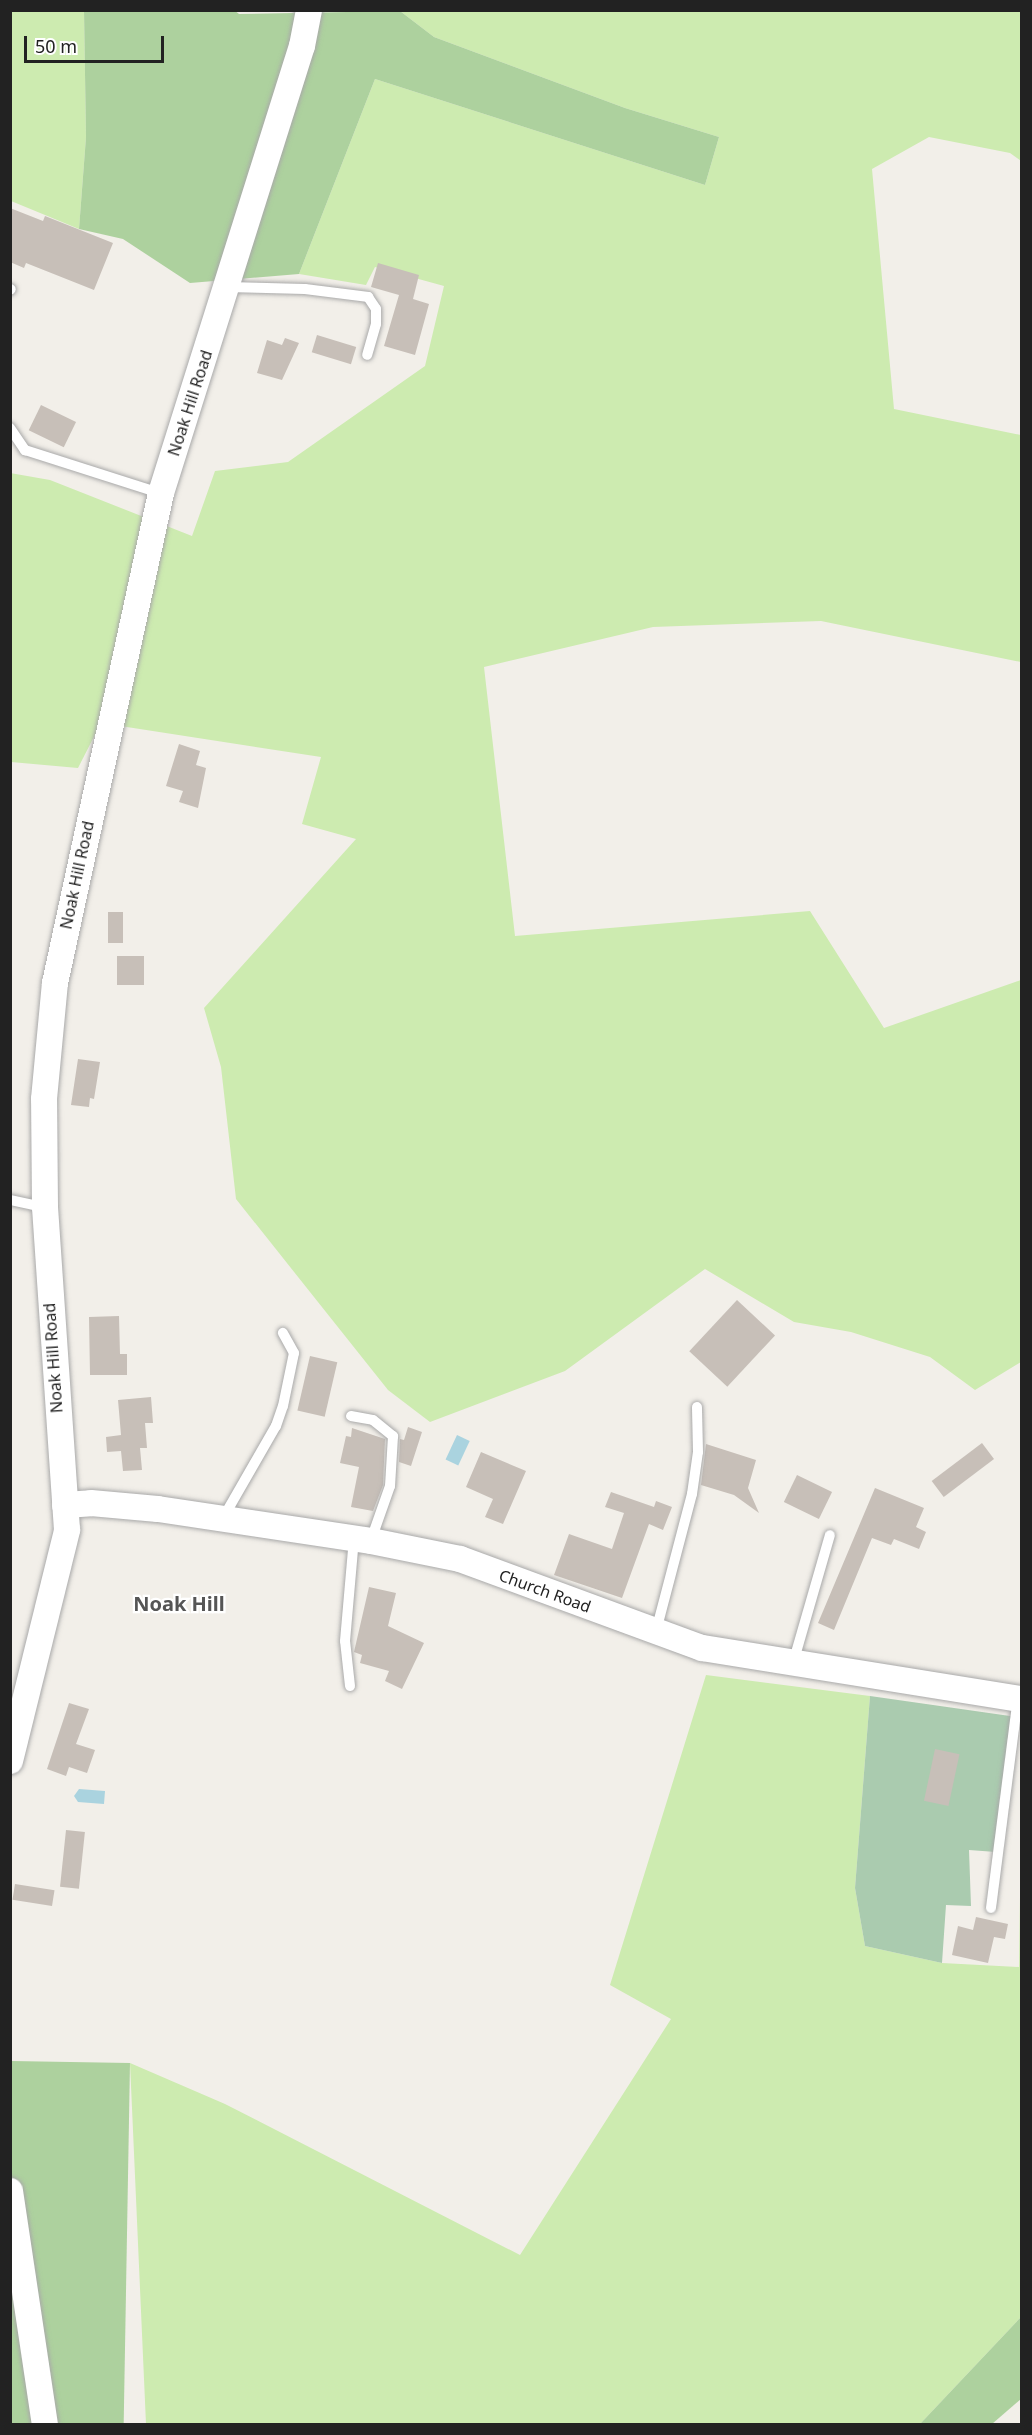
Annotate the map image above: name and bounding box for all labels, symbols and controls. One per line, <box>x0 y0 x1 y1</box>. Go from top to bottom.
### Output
scale bar <box>27 24 166 62</box>
text: 50 m <box>35 34 77 58</box>
street label: Noak Hill Road <box>164 348 216 458</box>
street label: Noak Hill Road <box>56 819 98 931</box>
street label: Noak Hill Road <box>40 1302 66 1414</box>
street label: Church Road <box>496 1566 594 1616</box>
district label: Noak Hill <box>133 1591 225 1615</box>

